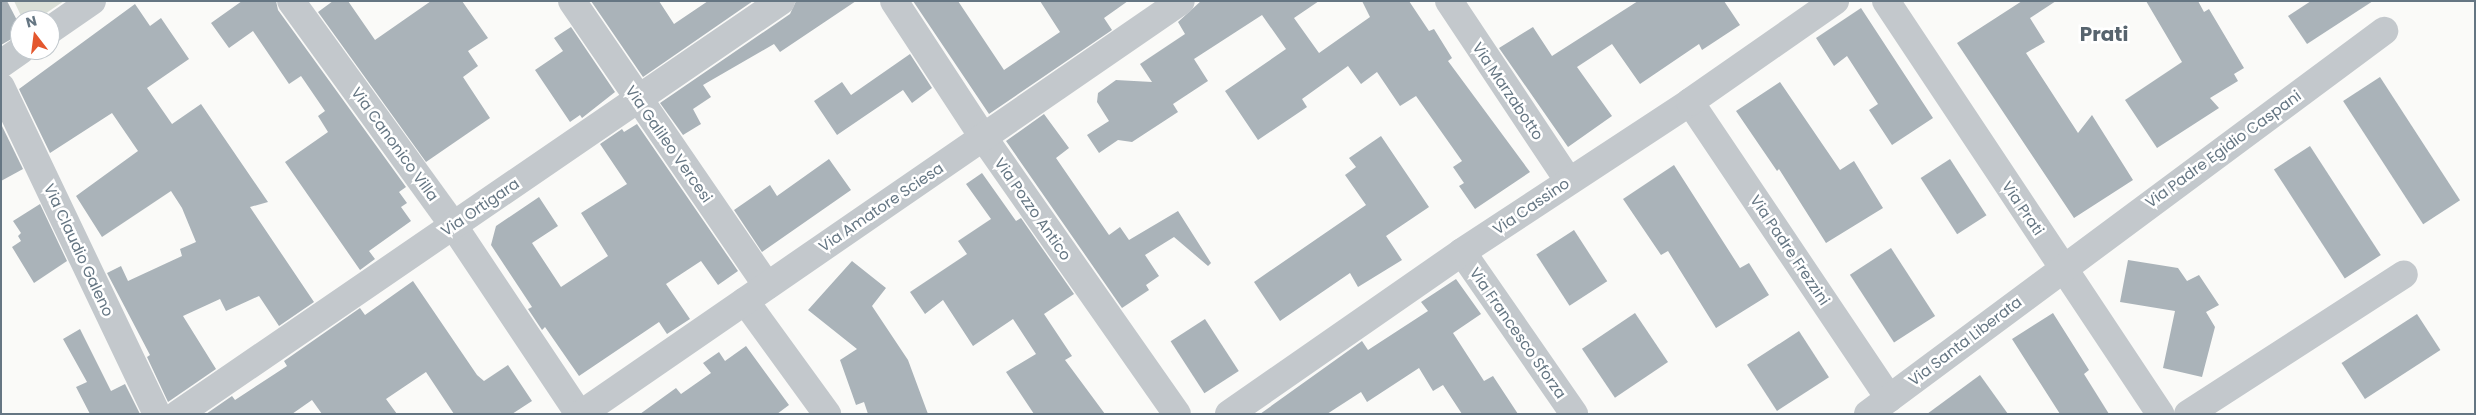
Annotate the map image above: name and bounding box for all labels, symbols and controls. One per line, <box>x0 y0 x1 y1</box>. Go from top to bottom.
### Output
north arrow <box>10 10 60 60</box>
text: N <box>24 10 39 32</box>
district label: Prati <box>2080 22 2128 46</box>
street label: Via Marzabotto <box>1469 39 1547 143</box>
street label: Via Galileo Vercesi <box>622 82 716 206</box>
street label: Via Canonico Villa <box>348 84 442 204</box>
street label: Via Padre Egidio Caspani <box>2142 86 2304 212</box>
street label: Via Pozzo Antico <box>991 154 1075 264</box>
street label: Via Amatore Sciesa <box>815 159 947 255</box>
street label: Via Ortigara <box>437 174 523 240</box>
street label: Via Cassino <box>1489 174 1573 238</box>
street label: Via Prati <box>1998 177 2048 239</box>
street label: Via Claudio Galeno <box>40 181 118 319</box>
street label: Via Padre Frezzini <box>1746 192 1834 308</box>
street label: Via Francesco Sforza <box>1466 264 1570 402</box>
street label: Via Santa Liberata <box>1905 293 2025 389</box>

